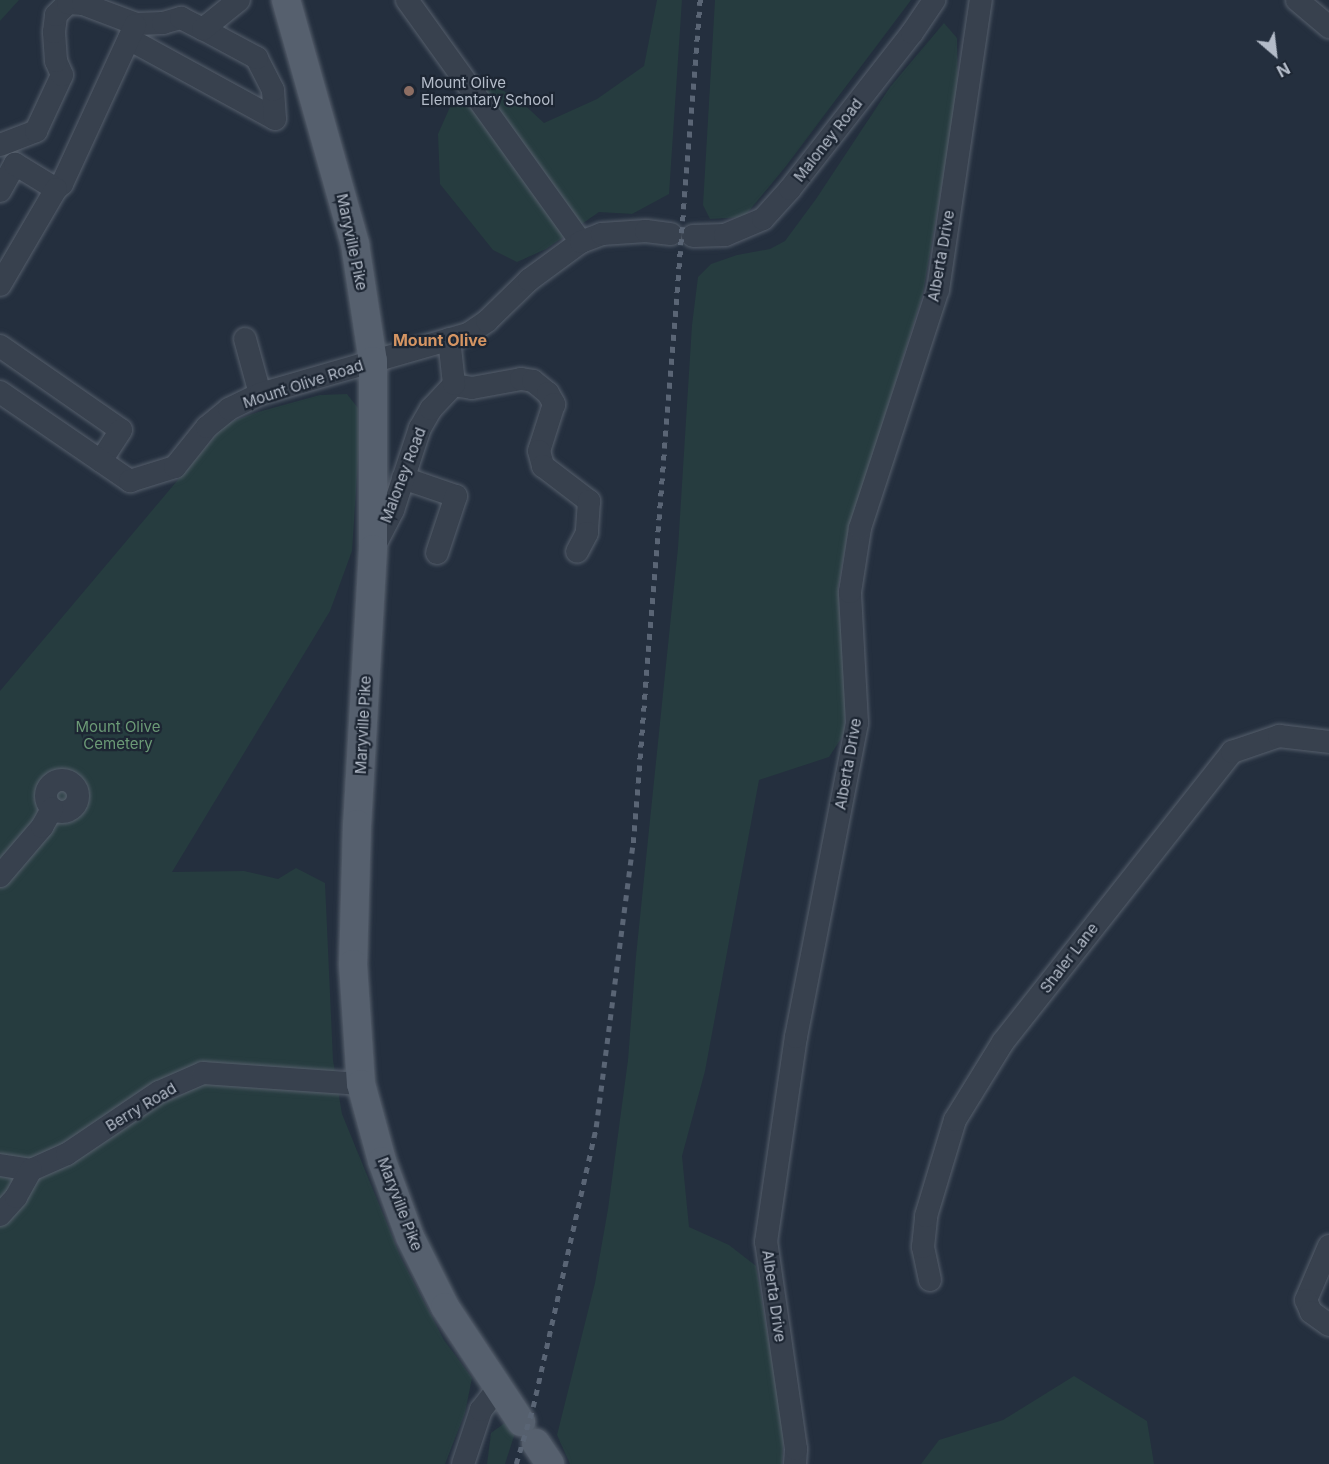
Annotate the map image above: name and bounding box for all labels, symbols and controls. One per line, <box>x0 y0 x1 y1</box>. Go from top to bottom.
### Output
north arrow <box>1245 24 1305 84</box>
text: N <box>1273 58 1294 82</box>
place label: Mount Olive Elementary School <box>421 73 554 108</box>
marker: Mount Olive Elementary School <box>402 84 416 98</box>
street label: Maloney Road <box>790 95 866 185</box>
street label: Maryville Pike <box>333 192 371 292</box>
street label: Alberta Drive <box>924 209 958 303</box>
district label: Mount Olive <box>393 330 487 350</box>
street label: Mount Olive Road <box>241 356 365 412</box>
street label: Maloney Road <box>377 425 429 525</box>
street label: Maryville Pike <box>351 675 375 775</box>
park label: Mount Olive Cemetery <box>75 717 161 752</box>
street label: Alberta Drive <box>831 717 865 811</box>
street label: Shaler Lane <box>1036 919 1102 997</box>
street label: Berry Road <box>102 1079 180 1135</box>
street label: Maryville Pike <box>374 1155 426 1253</box>
street label: Alberta Drive <box>759 1249 789 1343</box>

